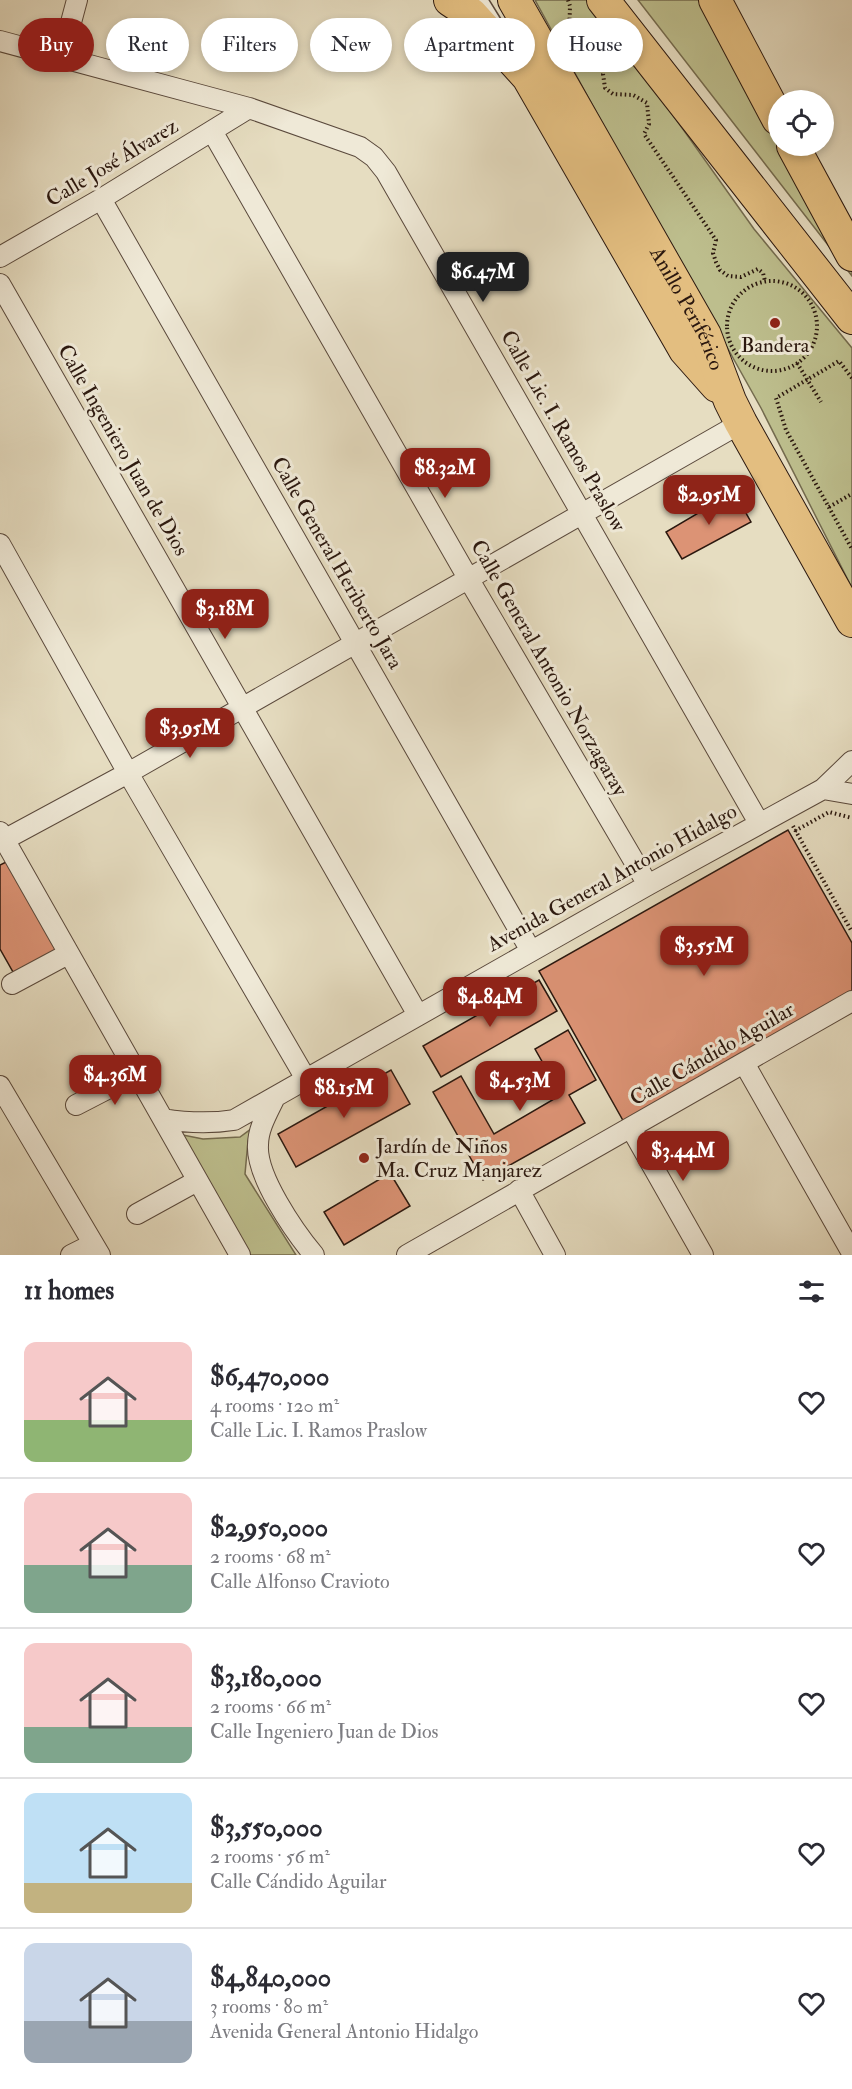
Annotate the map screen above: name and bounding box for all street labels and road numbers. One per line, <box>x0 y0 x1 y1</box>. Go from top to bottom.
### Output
street label: Calle José Álvarez <box>41 113 183 213</box>
street label: Anillo Periférico <box>643 241 731 374</box>
street label: Calle Lic. I. Ramos Praslow <box>494 326 632 537</box>
street label: Calle Ingeniero Juan de Dios <box>51 339 195 561</box>
street label: Calle General Heriberto Jara <box>265 452 409 674</box>
street label: Calle General Antonio Norzagaray <box>464 535 634 802</box>
street label: Avenida General Antonio Hidalgo <box>481 798 742 959</box>
street label: Calle Cándido Aguilar <box>625 996 799 1112</box>

